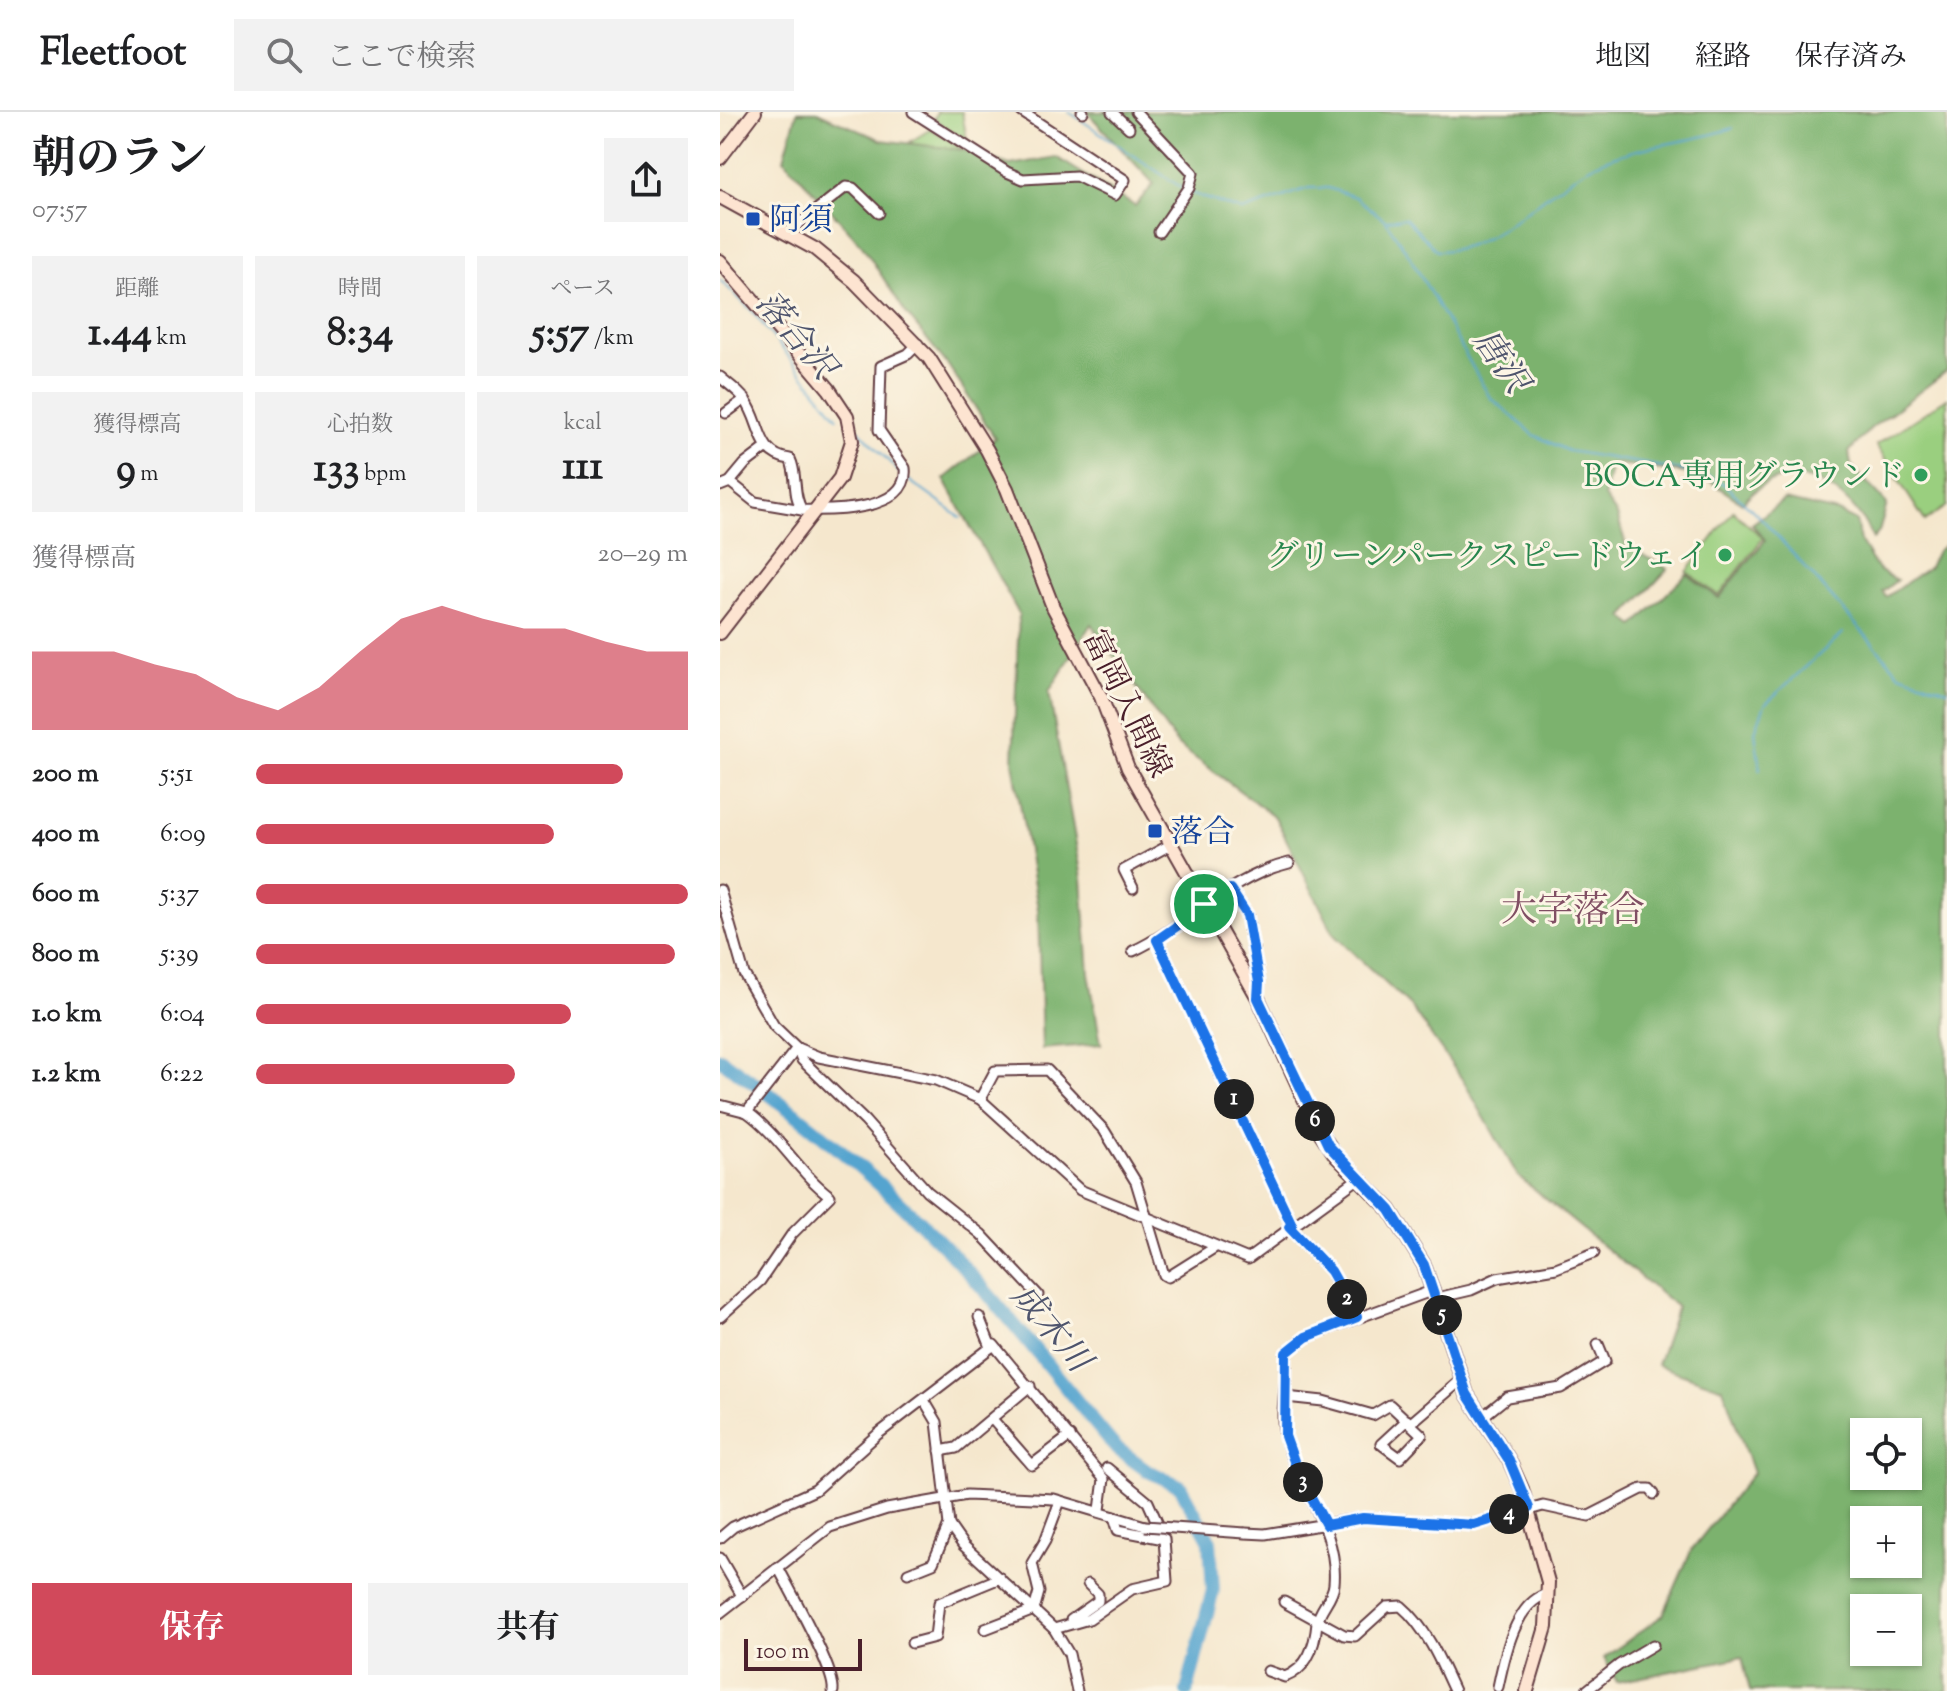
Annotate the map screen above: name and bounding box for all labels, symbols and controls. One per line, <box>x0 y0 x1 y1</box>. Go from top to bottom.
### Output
search box <box>234 19 794 91</box>
text: Fleetfoot <box>40 28 186 82</box>
icon: search <box>262 33 306 77</box>
text: ここで検索 <box>326 37 476 80</box>
text: 地図 <box>1595 38 1651 78</box>
text: 経路 <box>1695 38 1751 78</box>
text: 保存済み <box>1795 38 1907 78</box>
text: 朝のラン <box>32 130 208 193</box>
button: share <box>604 138 688 222</box>
text: 07:57 <box>32 192 87 229</box>
place label: 阿須 <box>769 199 833 245</box>
marker: 阿須 <box>744 210 762 228</box>
text: 距離 <box>115 274 159 306</box>
text: 時間 <box>338 274 382 306</box>
text: ペース <box>550 274 615 306</box>
water label: 落合沢 <box>743 281 848 394</box>
text: 1.44 <box>88 306 152 363</box>
text: 8:34 <box>327 306 393 363</box>
text: 5:57 <box>532 306 589 363</box>
water label: 唐沢 <box>1460 320 1541 407</box>
text: km <box>152 323 187 355</box>
text: /km <box>589 323 634 355</box>
text: kcal <box>564 408 602 440</box>
text: 獲得標高 <box>93 410 181 442</box>
text: 心拍数 <box>327 410 393 442</box>
text: 111 <box>562 440 603 497</box>
text: 9 <box>116 442 136 499</box>
text: 133 <box>314 442 360 499</box>
place label: BOCA専用グラウンド <box>1583 455 1905 501</box>
text: m <box>136 459 159 491</box>
text: bpm <box>360 459 406 491</box>
marker: BOCA専用グラウンド <box>1912 466 1930 484</box>
place label: グリーンパークスピードウェイ <box>1267 535 1709 581</box>
text: 20–29 m <box>597 536 688 573</box>
text: 獲得標高 <box>32 541 136 578</box>
marker: グリーンパークスピードウェイ <box>1716 546 1734 564</box>
street label: 富岡入間線 <box>1070 622 1181 786</box>
text: 200 m <box>32 756 99 793</box>
text: 5:51 <box>160 756 193 793</box>
place label: 落合 <box>1171 811 1235 857</box>
text: 400 m <box>32 816 99 853</box>
text: 6:09 <box>160 816 206 853</box>
marker: 落合 <box>1146 822 1164 840</box>
pin <box>1170 870 1238 938</box>
text: 600 m <box>32 876 99 913</box>
text: 5:37 <box>160 876 199 913</box>
icon: arrive <box>1182 882 1226 926</box>
district label: 大字落合 <box>1501 886 1645 938</box>
text: 800 m <box>32 936 100 973</box>
text: 5:39 <box>160 936 199 973</box>
text: 1.0 km <box>32 996 102 1033</box>
text: 6:04 <box>160 996 205 1033</box>
text: 1.2 km <box>32 1056 101 1093</box>
text: 6:22 <box>160 1056 204 1093</box>
pin: 1 <box>1214 1079 1254 1119</box>
text: 1 <box>1230 1083 1238 1115</box>
pin: 6 <box>1295 1101 1335 1141</box>
text: 6 <box>1310 1105 1320 1137</box>
water label: 成木川 <box>998 1274 1103 1387</box>
pin: 2 <box>1327 1279 1367 1319</box>
text: 2 <box>1342 1283 1352 1315</box>
pin: 5 <box>1422 1295 1462 1335</box>
text: 5 <box>1438 1299 1446 1331</box>
map controls <box>1850 1418 1922 1666</box>
button: locate <box>1850 1418 1922 1490</box>
pin: 3 <box>1283 1462 1323 1502</box>
text: 3 <box>1299 1466 1307 1498</box>
pin: 4 <box>1489 1494 1529 1534</box>
text: 4 <box>1503 1498 1515 1530</box>
button: + <box>1850 1506 1922 1578</box>
button: 保存 <box>32 1583 352 1675</box>
button: 共有 <box>368 1583 688 1675</box>
button: − <box>1850 1594 1922 1666</box>
scale bar <box>744 1635 862 1671</box>
text: 100 m <box>756 1637 809 1669</box>

